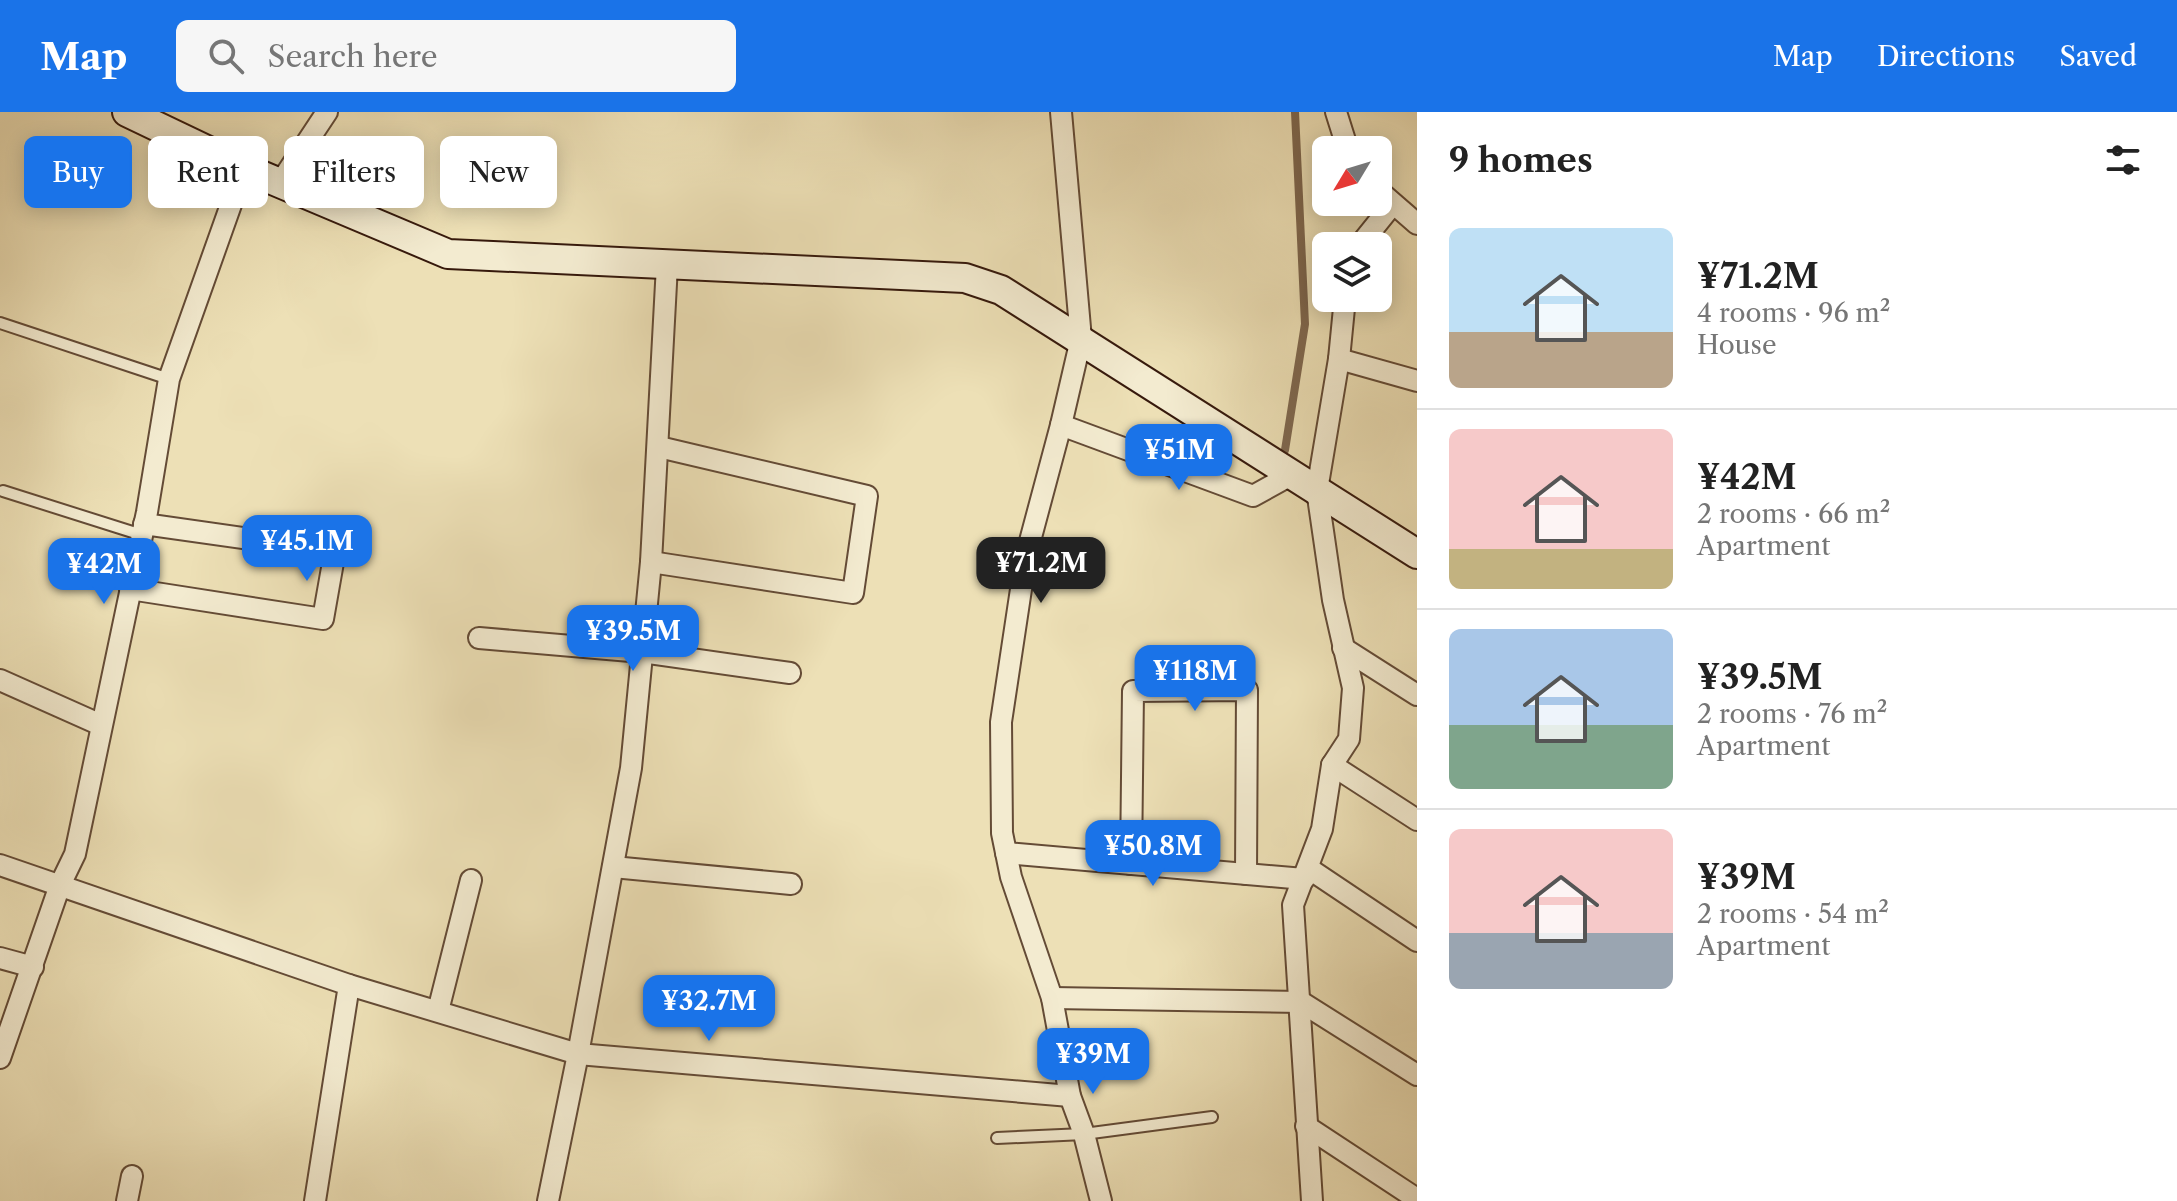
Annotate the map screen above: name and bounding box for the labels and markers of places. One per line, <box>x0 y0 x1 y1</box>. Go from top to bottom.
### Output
pin: ¥51M <box>1132 424 1226 492</box>
pin: ¥45.1M <box>242 515 372 583</box>
pin: ¥71.2M <box>976 537 1106 605</box>
pin: ¥42M <box>57 538 151 606</box>
pin: ¥39.5M <box>568 605 698 673</box>
pin: ¥118M <box>1139 645 1251 713</box>
pin: ¥50.8M <box>1088 820 1218 888</box>
pin: ¥32.7M <box>644 975 774 1043</box>
pin: ¥39M <box>1046 1028 1140 1096</box>

